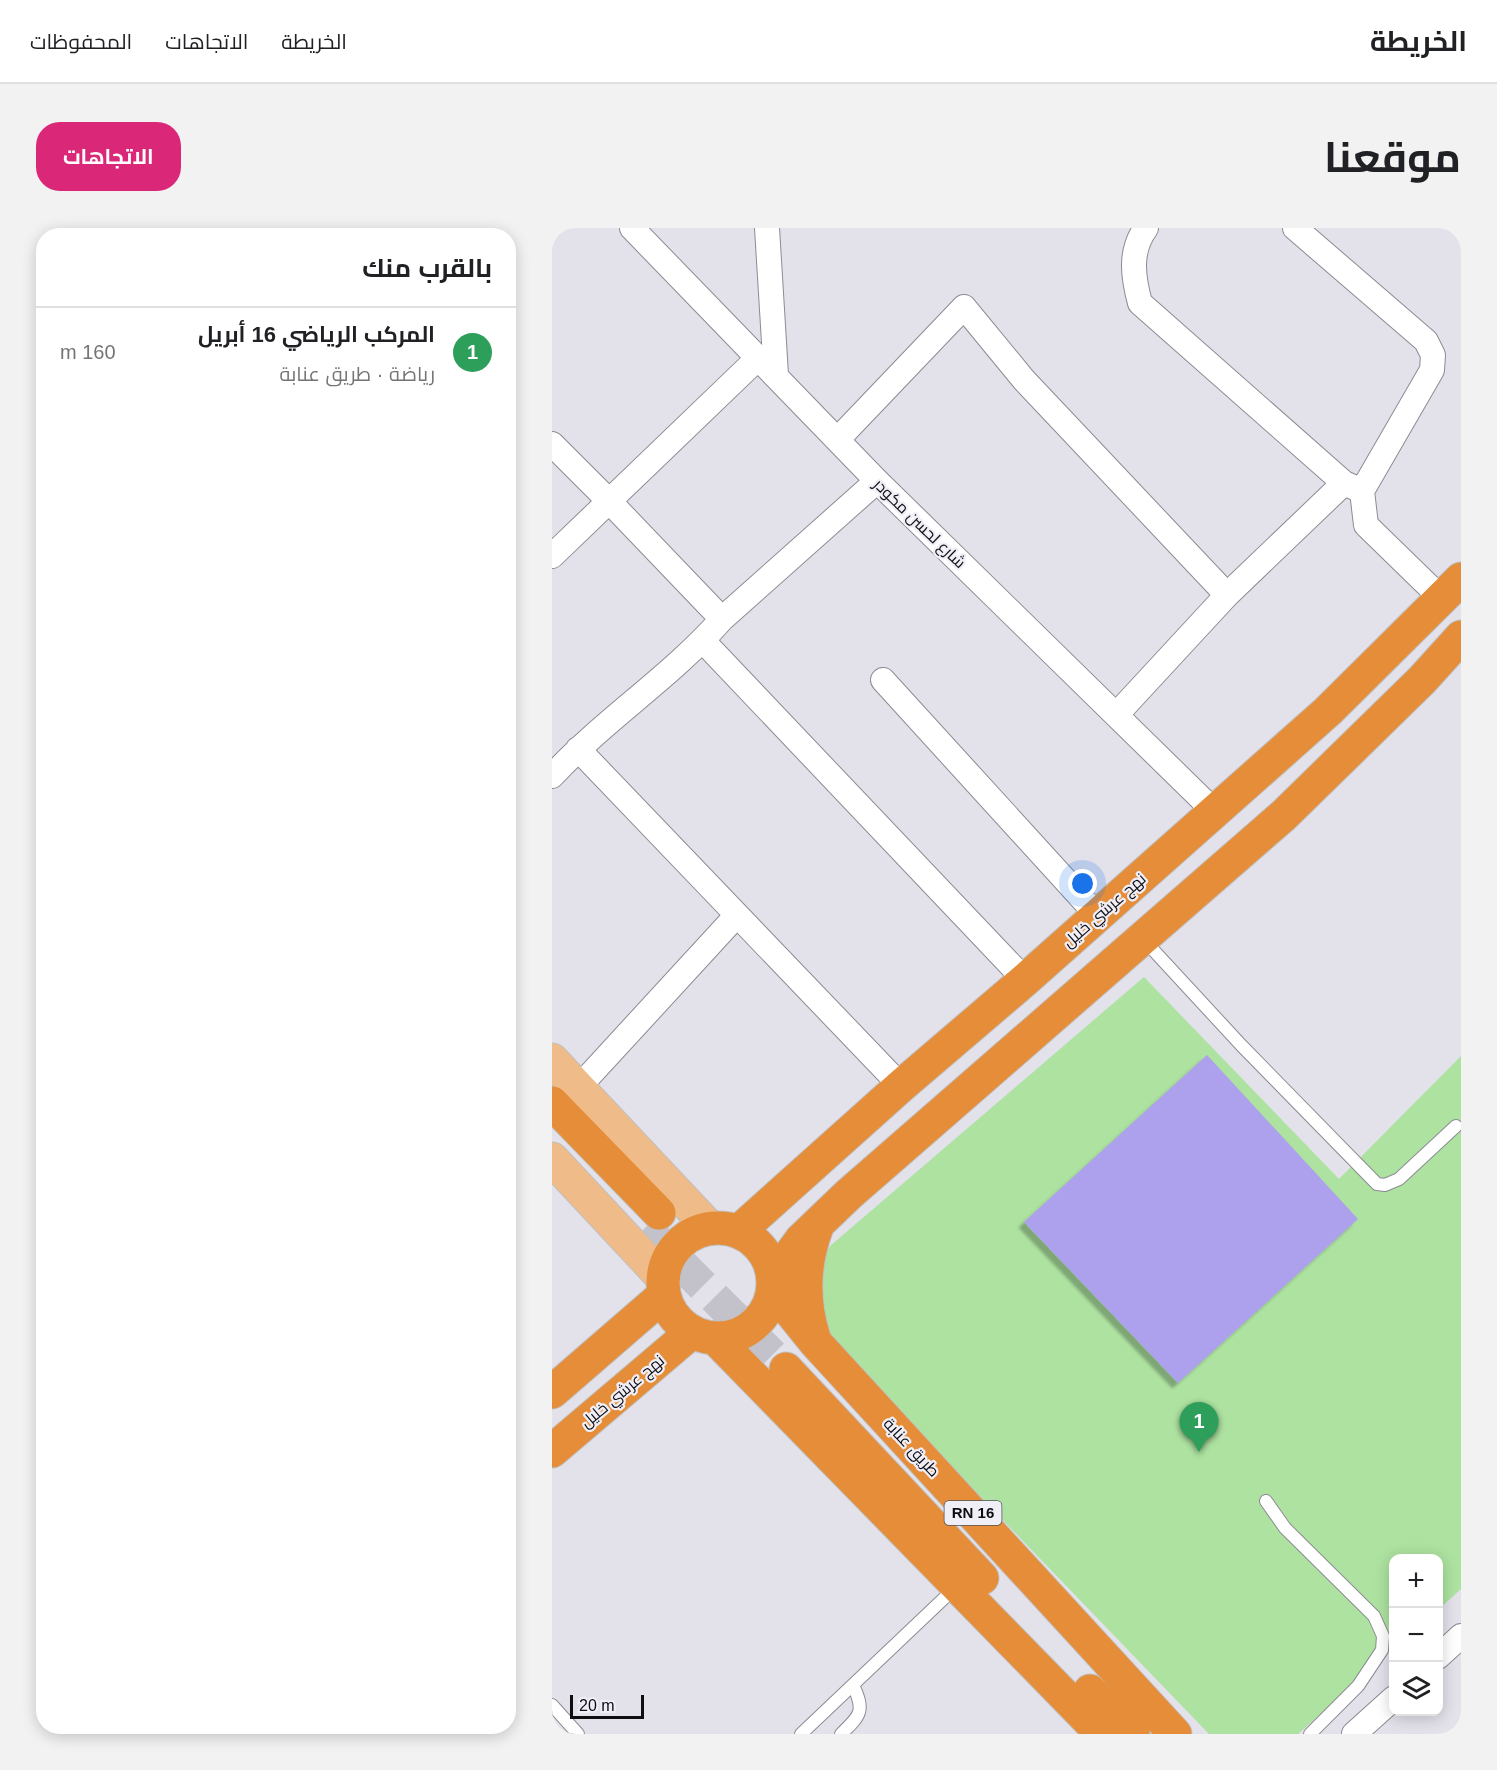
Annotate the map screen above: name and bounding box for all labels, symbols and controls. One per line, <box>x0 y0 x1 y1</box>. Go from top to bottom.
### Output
text: الخريطة <box>1370 26 1467 57</box>
text: المحفوظات <box>30 30 132 53</box>
text: الاتجاهات <box>165 30 248 53</box>
text: الخريطة <box>281 30 347 53</box>
button: الاتجاهات <box>36 122 181 191</box>
text: موقعنا <box>1324 134 1461 181</box>
text: بالقرب منك <box>362 253 492 283</box>
text: المركب الرياضي 16 أبريل <box>198 322 435 347</box>
text: 160 m <box>60 341 116 363</box>
text: 1 <box>467 341 478 363</box>
text: رياضة · طريق عنابة <box>279 363 435 385</box>
street label: شارع لحسن مكودر <box>868 475 969 574</box>
your location <box>1068 869 1097 898</box>
street label: نهج عرشي خليل <box>1060 870 1152 954</box>
street label: نهج عرشي خليل <box>577 1352 670 1434</box>
pin: 1 <box>1180 1402 1218 1452</box>
street label: طريق عنابة <box>879 1415 943 1481</box>
road number: RN 16 <box>944 1501 1002 1525</box>
map controls <box>1389 1554 1443 1716</box>
button: + <box>1389 1554 1443 1608</box>
button: − <box>1389 1608 1443 1662</box>
button: layers <box>1389 1662 1443 1716</box>
scale bar <box>570 1692 644 1720</box>
text: 20 m <box>579 1697 615 1714</box>

